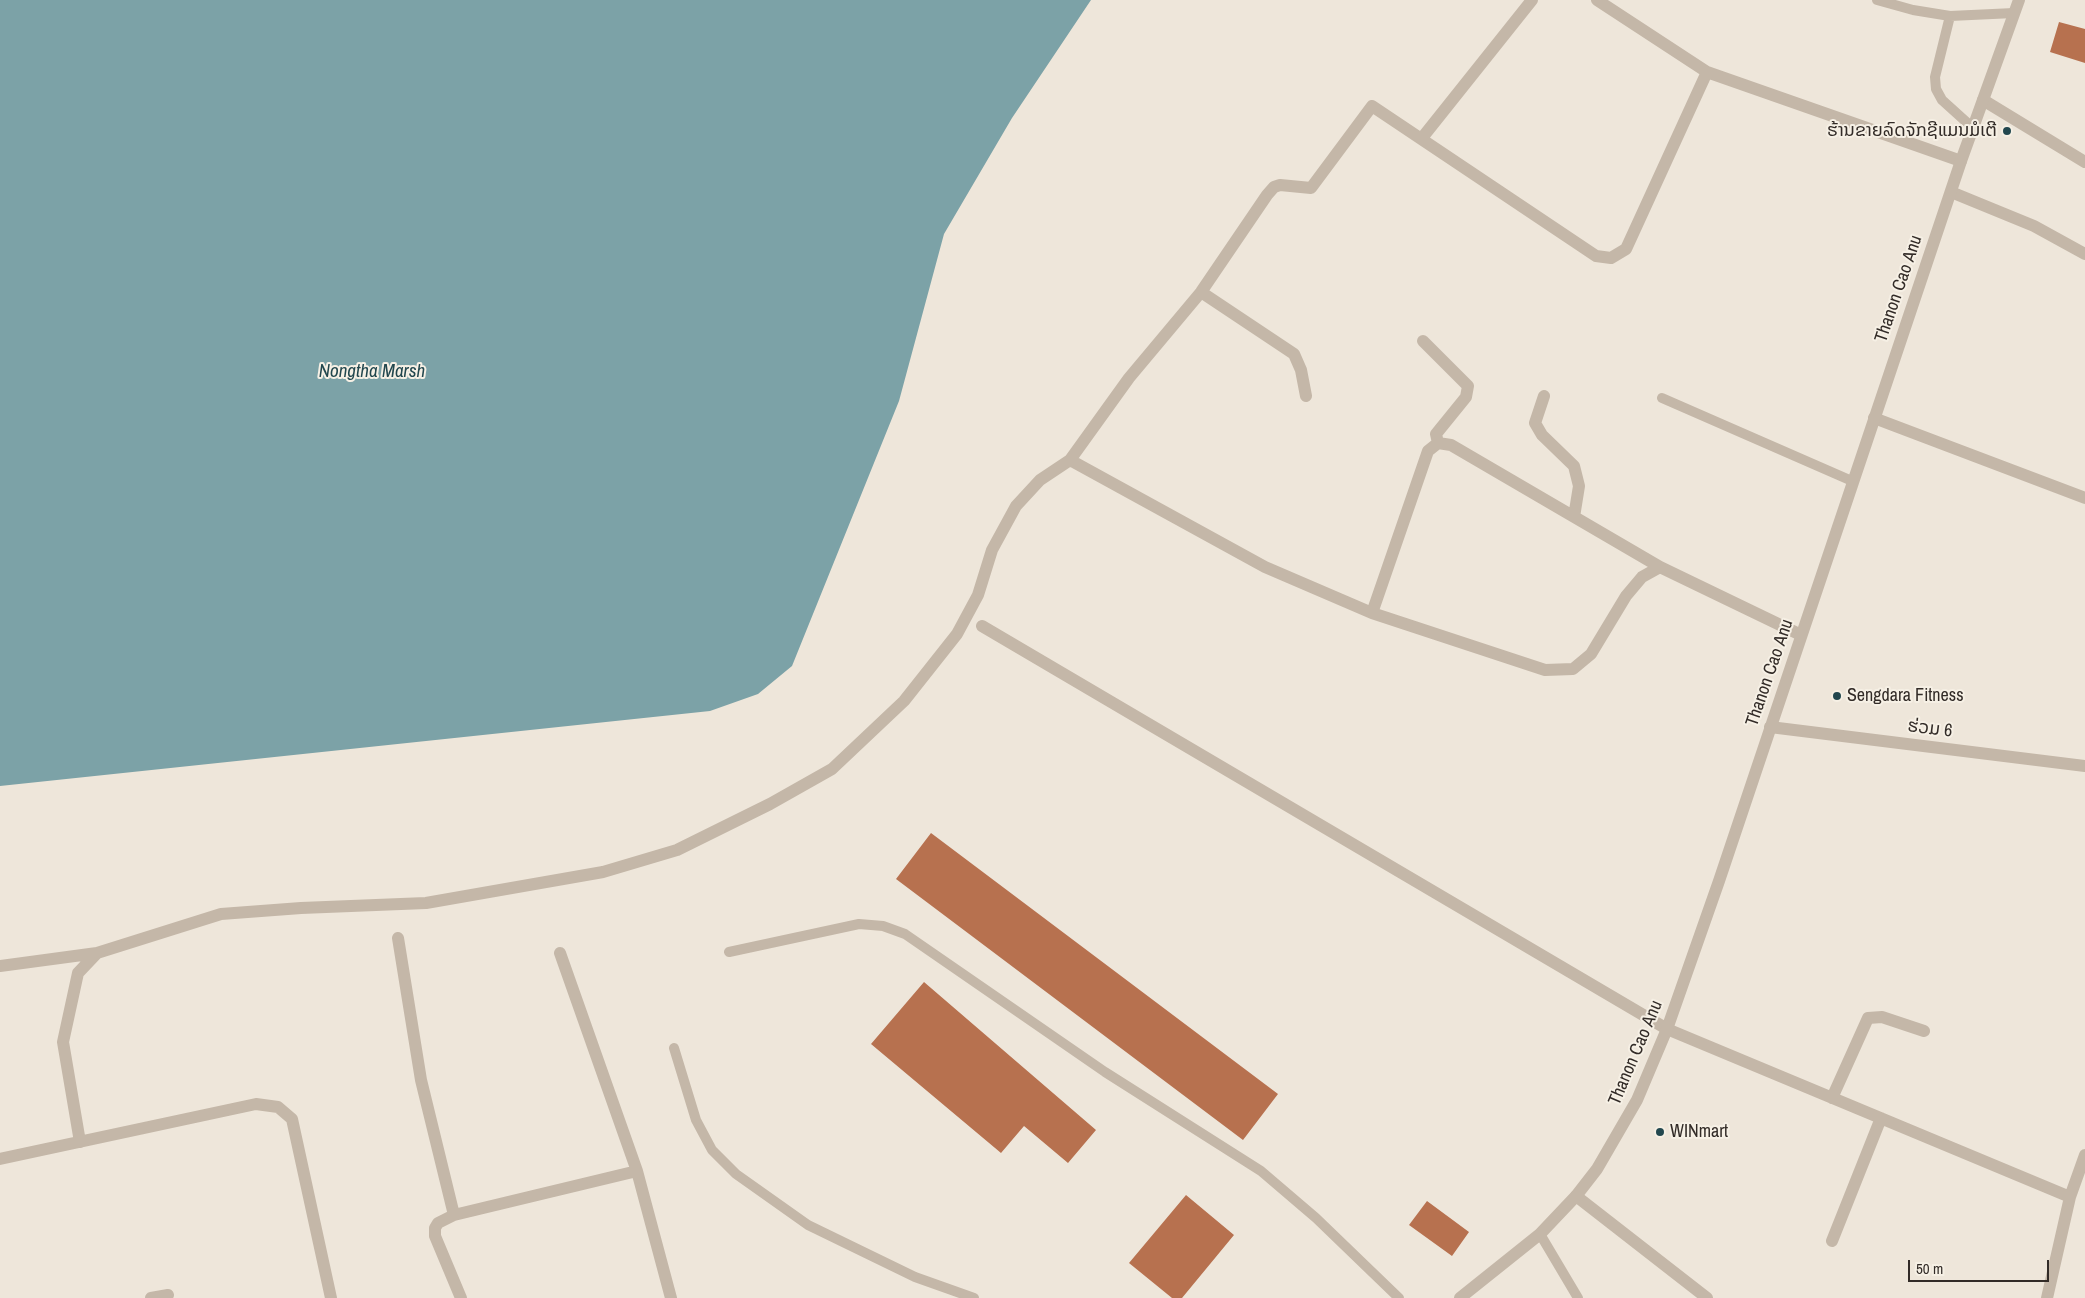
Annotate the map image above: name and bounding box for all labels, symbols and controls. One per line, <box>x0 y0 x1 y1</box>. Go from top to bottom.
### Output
place label: ຮ້ານຂາຍລົດຈັກຊີແມນມໍເຕີ <box>1827 120 1997 142</box>
marker: ຮ້ານຂາຍລົດຈັກຊີແມນມໍເຕີ <box>2001 125 2013 137</box>
street label: Thanon Cao Anu <box>1871 233 1927 345</box>
water label: Nongtha Marsh <box>319 361 425 383</box>
street label: Thanon Cao Anu <box>1742 617 1798 729</box>
place label: Sengdara Fitness <box>1847 685 1964 707</box>
marker: Sengdara Fitness <box>1831 690 1843 702</box>
street label: ຮ່ວມ 6 <box>1906 716 1954 742</box>
street label: Thanon Cao Anu <box>1604 997 1668 1109</box>
place label: WINmart <box>1670 1121 1728 1143</box>
marker: WINmart <box>1654 1126 1666 1138</box>
scale bar <box>1910 1250 2051 1282</box>
text: 50 m <box>1916 1258 1943 1279</box>

